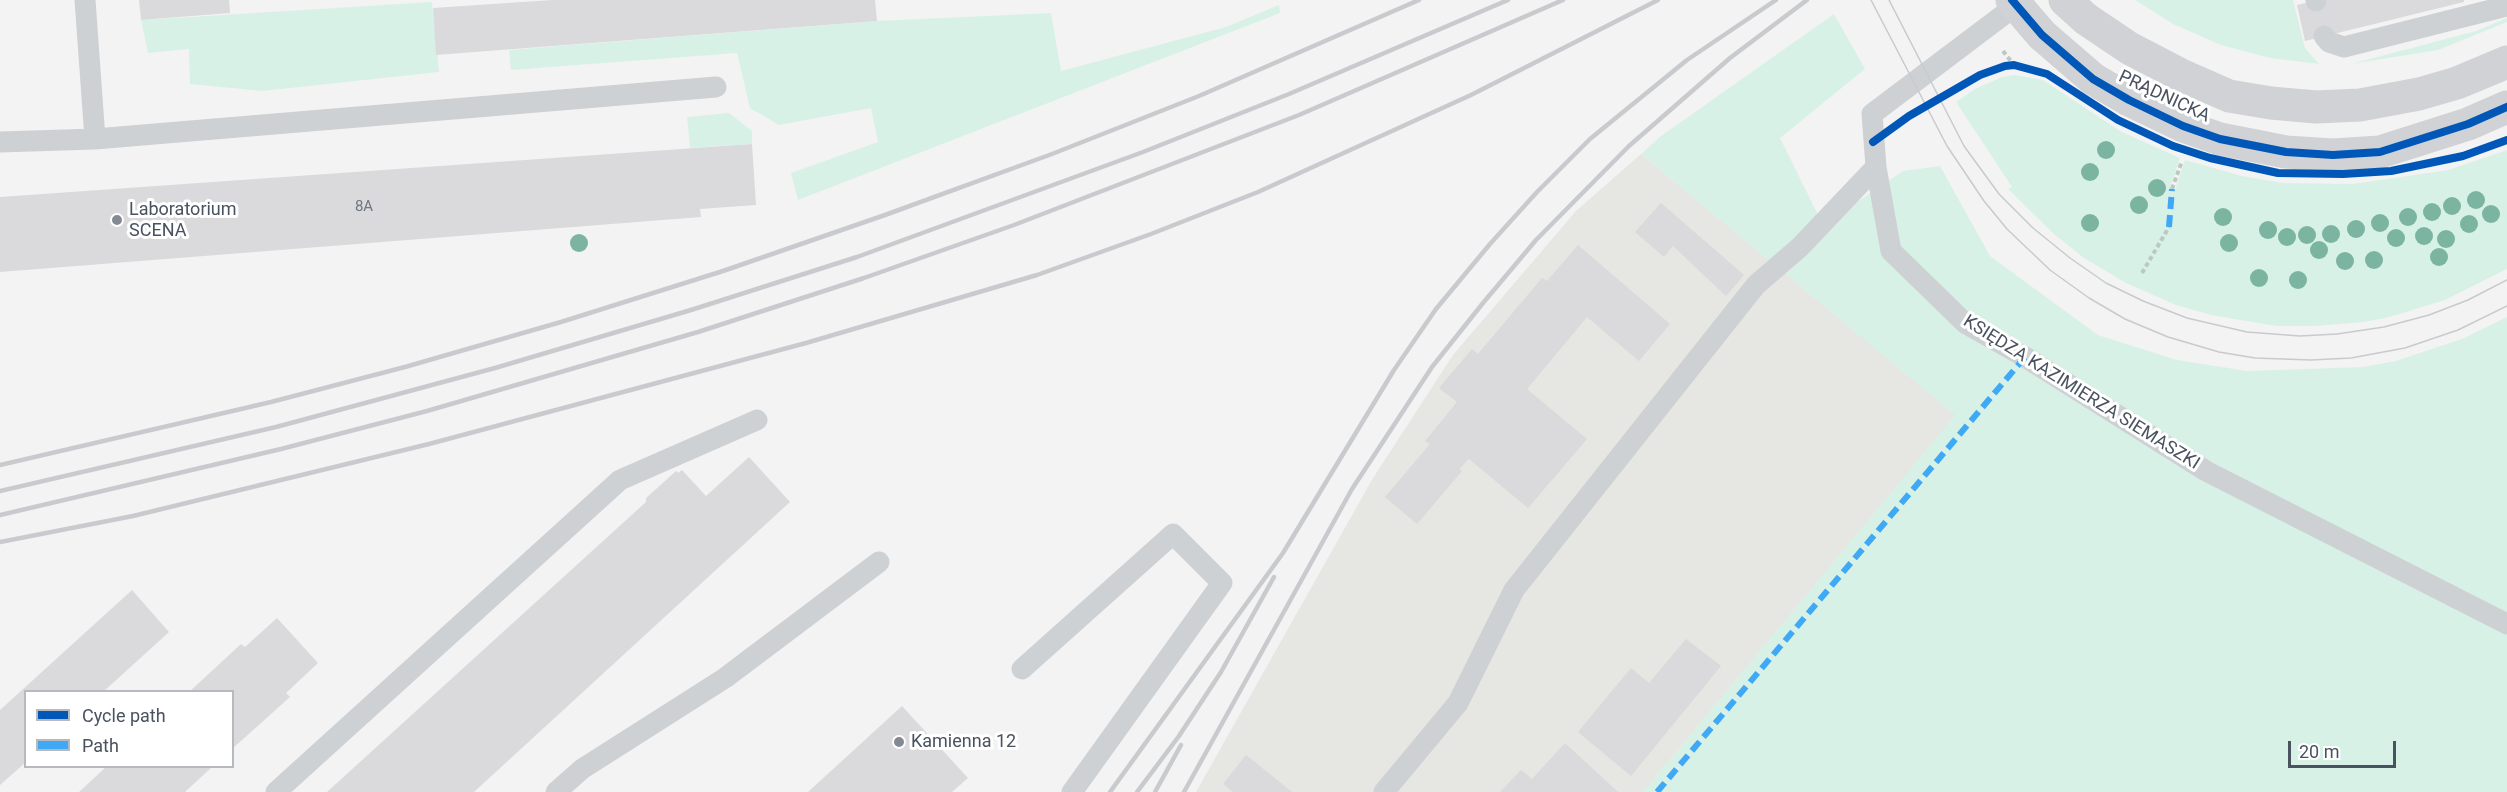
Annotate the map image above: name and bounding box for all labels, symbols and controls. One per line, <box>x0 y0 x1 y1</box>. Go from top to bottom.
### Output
street label: PRĄDNICKA <box>2115 66 2213 128</box>
house number: 8A <box>355 198 373 216</box>
place label: Laboratorium SCENA <box>129 199 237 242</box>
marker: Laboratorium SCENA <box>110 213 124 227</box>
street label: KSIĘDZA KAZIMIERZA SIEMASZKI <box>1959 311 2203 475</box>
legend <box>24 690 234 768</box>
text: Cycle path <box>82 705 166 726</box>
scale bar <box>2291 729 2399 767</box>
place label: Kamienna 12 <box>911 731 1016 753</box>
text: Path <box>82 735 119 756</box>
marker: Kamienna 12 <box>892 735 906 749</box>
text: 20 m <box>2299 741 2339 762</box>

